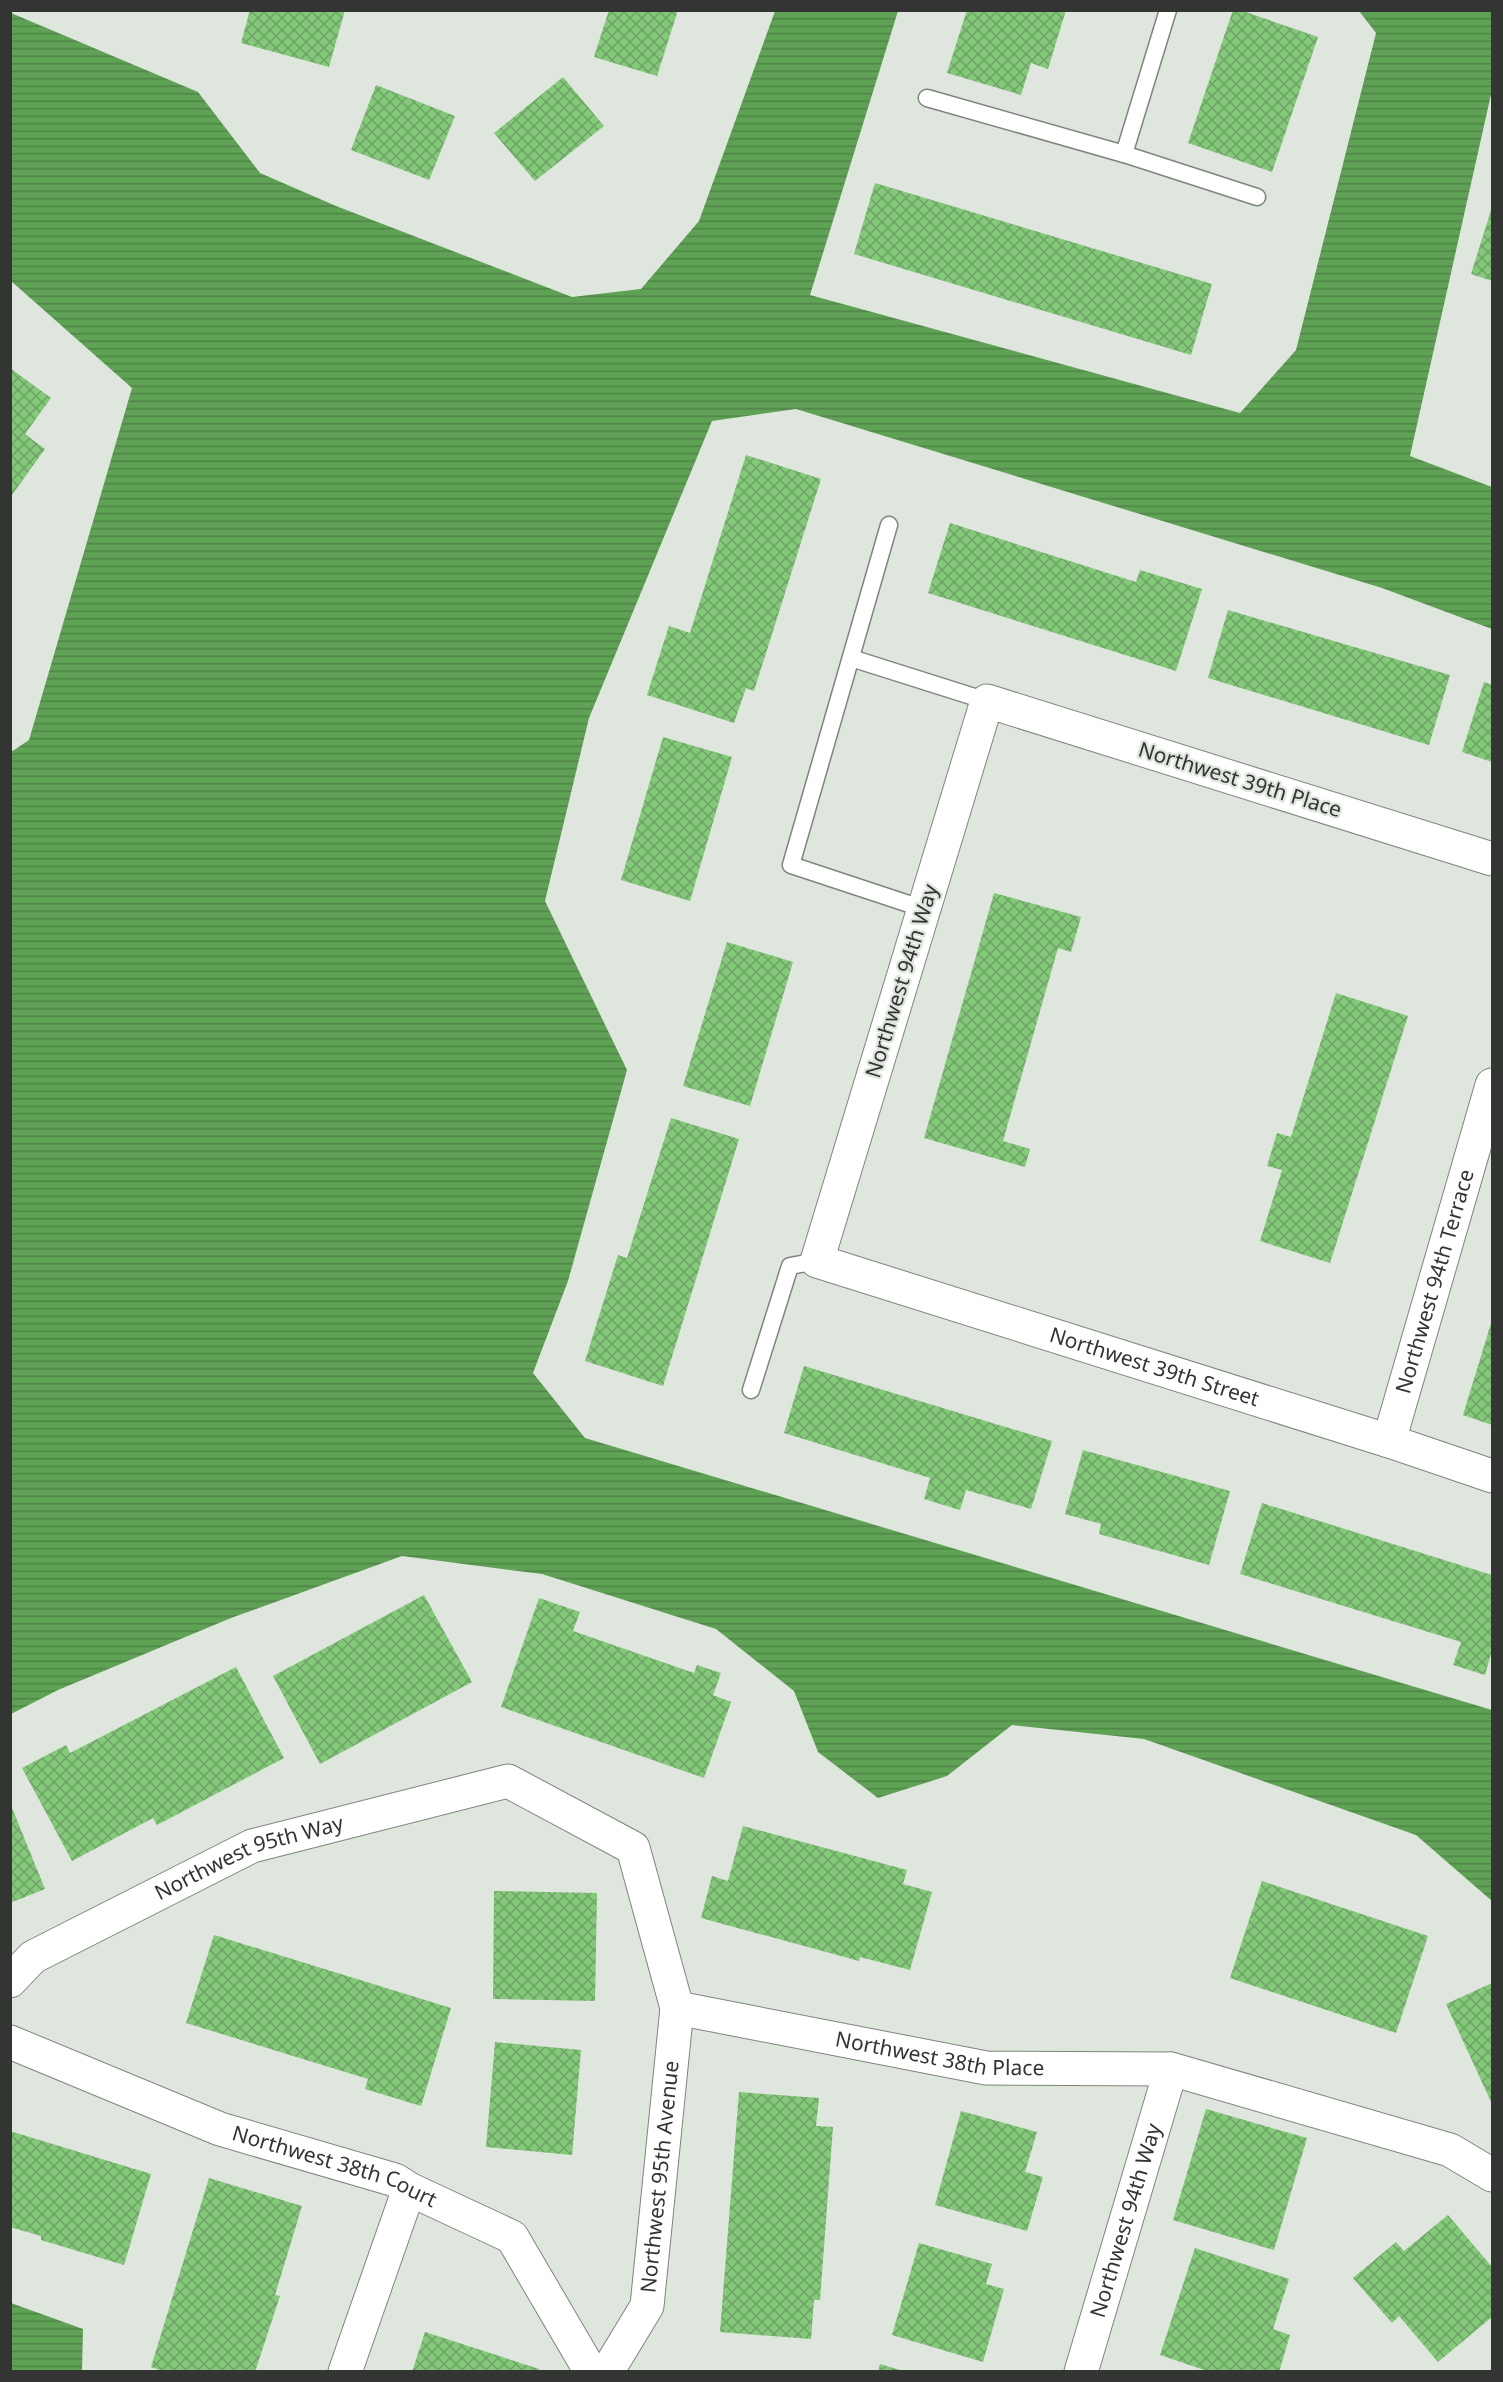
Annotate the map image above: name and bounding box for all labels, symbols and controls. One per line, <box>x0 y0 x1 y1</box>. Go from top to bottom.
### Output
street label: Northwest 39th Place <box>1135 735 1345 823</box>
street label: Northwest 94th Way <box>858 880 944 1081</box>
street label: Northwest 94th Terrace <box>1388 1166 1480 1397</box>
street label: Northwest 39th Street <box>1046 1320 1263 1412</box>
street label: Northwest 95th Way <box>149 1808 346 1906</box>
street label: Northwest 38th Place <box>833 2024 1044 2081</box>
street label: Northwest 95th Avenue <box>633 2059 685 2294</box>
street label: Northwest 38th Court <box>229 2118 442 2213</box>
street label: Northwest 94th Way <box>1083 2120 1167 2321</box>

